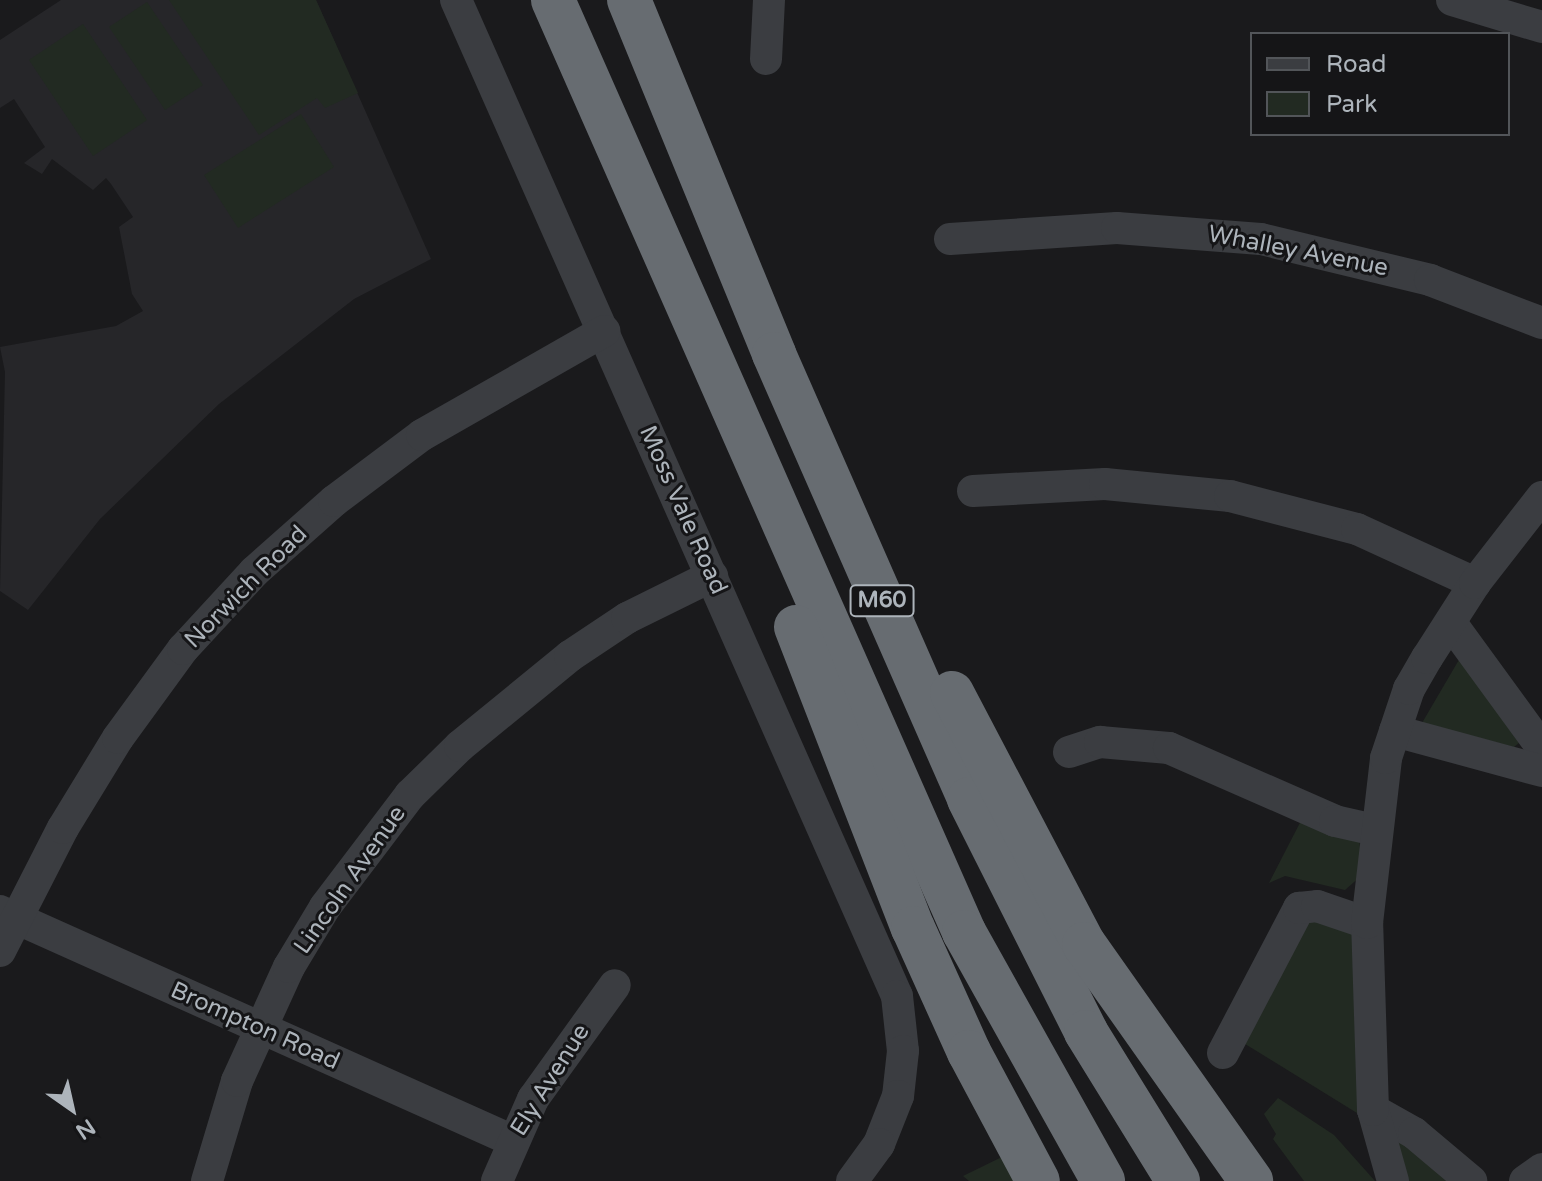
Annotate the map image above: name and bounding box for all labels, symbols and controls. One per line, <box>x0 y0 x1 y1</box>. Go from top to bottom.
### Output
legend <box>1250 32 1510 136</box>
text: Road <box>1326 50 1386 79</box>
text: Park <box>1326 90 1377 119</box>
street label: Whalley Avenue <box>1206 219 1390 283</box>
street label: Moss Vale Road <box>633 421 733 599</box>
street label: Norwich Road <box>179 520 313 654</box>
road number: M60 <box>848 583 916 619</box>
street label: Lincoln Avenue <box>288 800 412 960</box>
street label: Brompton Road <box>166 976 344 1076</box>
street label: Ely Avenue <box>504 1019 596 1141</box>
north arrow <box>32 1069 112 1149</box>
text: N <box>71 1113 100 1145</box>

